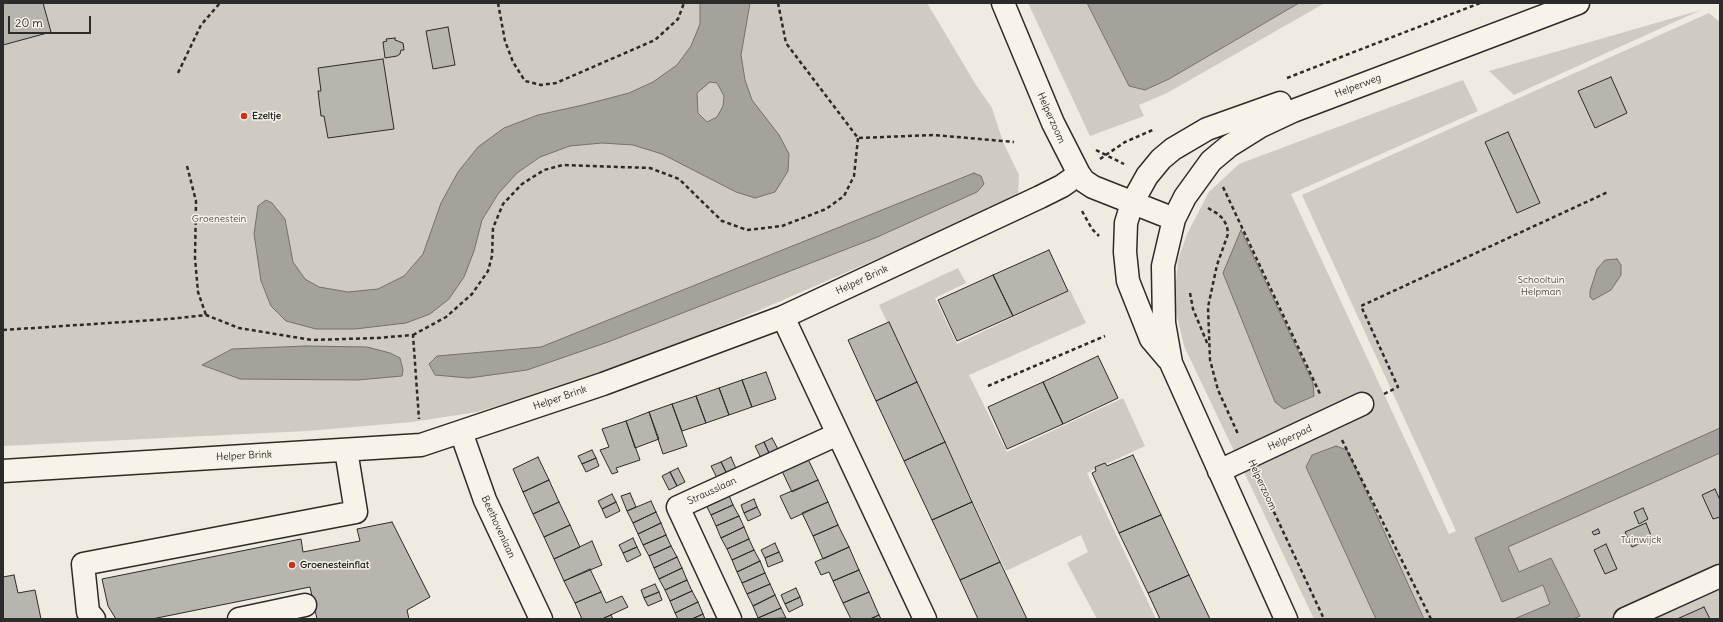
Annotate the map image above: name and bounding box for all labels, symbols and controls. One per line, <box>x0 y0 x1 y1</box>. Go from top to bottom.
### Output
scale bar <box>10 8 93 34</box>
text: 20 m <box>15 15 43 30</box>
street label: Helperweg <box>1333 72 1383 100</box>
street label: Helperzoom <box>1034 91 1068 145</box>
place label: Ezeltje <box>252 110 281 122</box>
marker: Ezeltje <box>239 111 249 121</box>
park label: Groenestein <box>192 213 246 225</box>
street label: Helper Brink <box>834 263 890 297</box>
park label: Schooltuin Helpman <box>1517 274 1565 298</box>
street label: Helper Brink <box>532 383 588 413</box>
street label: Helperpad <box>1266 423 1314 453</box>
street label: Helper Brink <box>216 449 272 463</box>
street label: Helperzoom <box>1245 458 1279 512</box>
street label: Strausslaan <box>686 474 738 508</box>
street label: Beethovenlaan <box>478 494 518 560</box>
park label: Tuinwijck <box>1621 534 1661 546</box>
place label: Groenesteinflat <box>300 559 369 571</box>
marker: Groenesteinflat <box>287 560 297 570</box>

